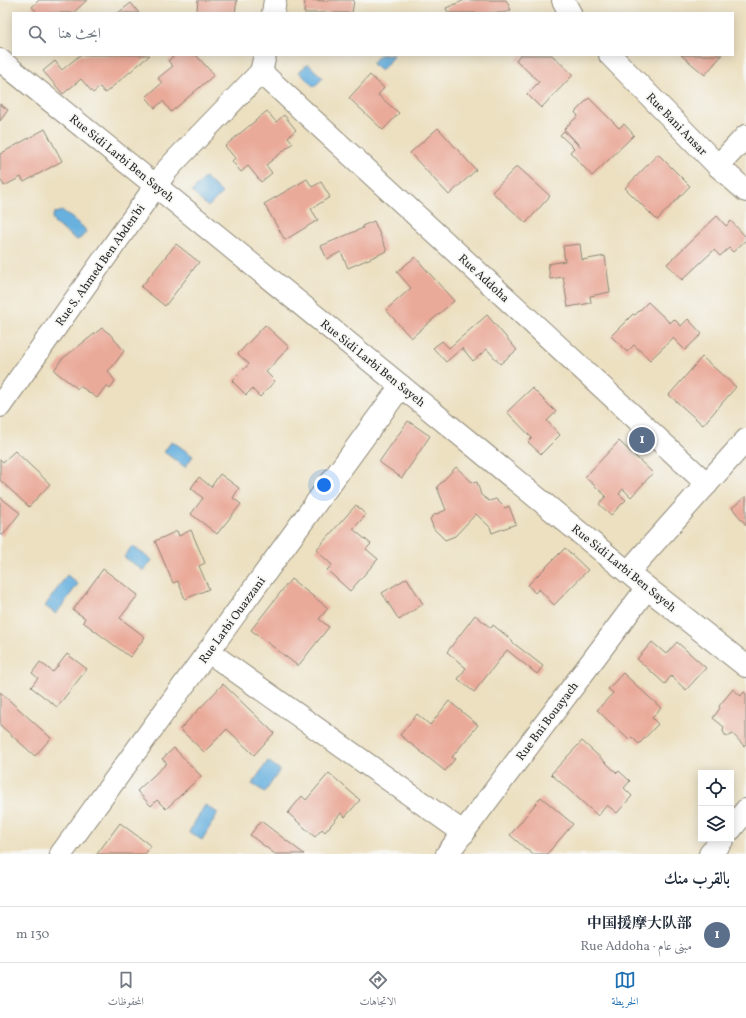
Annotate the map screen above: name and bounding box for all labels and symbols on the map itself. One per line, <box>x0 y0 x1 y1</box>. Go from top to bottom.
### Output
street label: Rue Bani Ansar <box>642 90 710 160</box>
street label: Rue Sidi Larbi Ben Sayeh <box>66 111 177 206</box>
street label: Rue S. Ahmed Ben Abden'bi <box>53 201 149 330</box>
street label: Rue Addoha <box>454 251 512 306</box>
street label: Rue Sidi Larbi Ben Sayeh <box>317 316 428 411</box>
pin: 1 <box>629 425 655 455</box>
your location <box>314 475 334 495</box>
street label: Rue Sidi Larbi Ben Sayeh <box>568 521 679 616</box>
street label: Rue Larbi Ouazzani <box>196 574 270 667</box>
street label: Rue Bni Bouayach <box>513 679 583 764</box>

